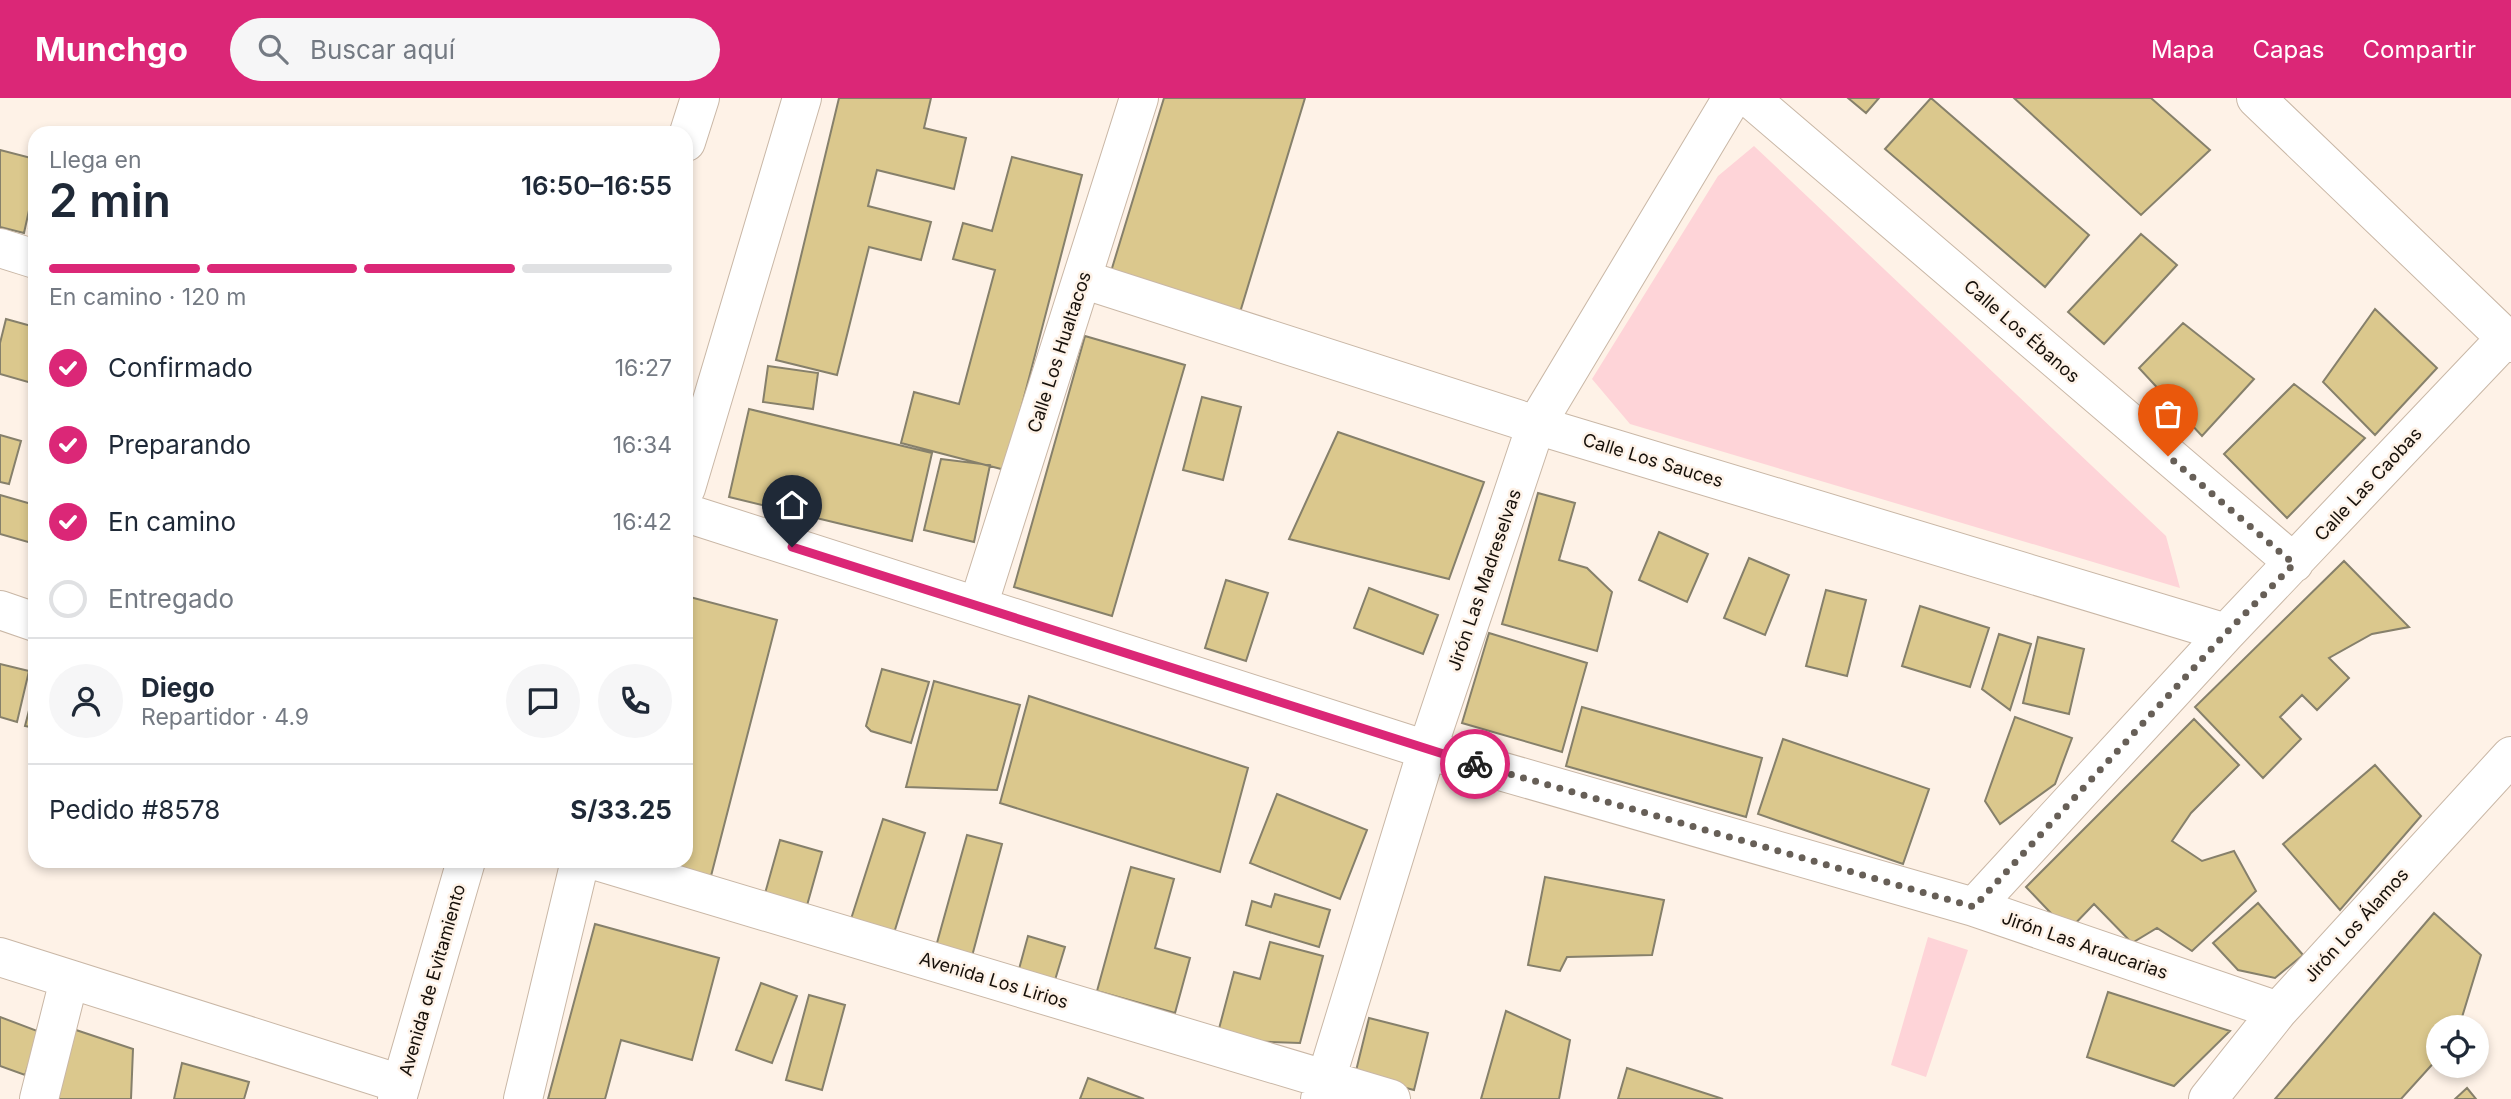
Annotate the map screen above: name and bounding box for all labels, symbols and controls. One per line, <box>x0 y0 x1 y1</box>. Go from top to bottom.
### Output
search box <box>230 18 720 81</box>
text: Munchgo <box>35 29 188 69</box>
icon: search <box>254 30 292 68</box>
text: Buscar aquí <box>310 34 455 65</box>
text: Mapa <box>2151 35 2214 64</box>
text: Capas <box>2252 35 2325 64</box>
text: Compartir <box>2363 35 2476 64</box>
text: Llega en <box>49 146 141 174</box>
text: 16:50–16:55 <box>521 170 672 201</box>
text: 2 min <box>49 172 171 228</box>
street label: Calle Los Hualtacos <box>1023 269 1095 435</box>
street label: Calle Los Ébanos <box>1960 274 2085 387</box>
text: En camino · 120 m <box>49 283 246 311</box>
icon: check <box>49 349 87 387</box>
text: Confirmado <box>108 352 253 383</box>
text: 16:27 <box>615 354 672 382</box>
pin <box>2138 384 2198 456</box>
icon: bag <box>2149 395 2187 433</box>
street label: Calle Las Caobas <box>2310 423 2426 545</box>
icon: check <box>49 426 87 464</box>
text: Preparando <box>108 429 251 460</box>
street label: Calle Los Sauces <box>1580 429 1726 491</box>
text: 16:34 <box>613 431 672 459</box>
pin <box>762 475 822 547</box>
icon: home <box>773 486 811 524</box>
street label: Jirón Las Madreselvas <box>1443 486 1525 674</box>
icon: check <box>49 503 87 541</box>
text: En camino <box>108 506 236 537</box>
text: 16:42 <box>613 508 672 536</box>
text: Entregado <box>108 583 234 614</box>
button: person <box>49 664 123 738</box>
button: chat <box>506 664 580 738</box>
button: phone <box>598 664 672 738</box>
text: Diego <box>141 672 215 703</box>
text: Repartidor · 4.9 <box>141 703 309 731</box>
courier <box>1440 729 1510 799</box>
icon: bike <box>1456 745 1494 783</box>
text: Pedido #8578 <box>49 794 220 825</box>
text: S/33.25 <box>570 794 672 825</box>
street label: Jirón Los Álamos <box>2299 863 2413 986</box>
street label: Avenida de Evitamiento <box>395 882 469 1078</box>
street label: Jirón Las Araucarias <box>1999 907 2171 983</box>
street label: Avenida Los Lirios <box>917 947 1071 1013</box>
map controls <box>2426 1015 2489 1078</box>
button: locate <box>2426 1015 2489 1078</box>

